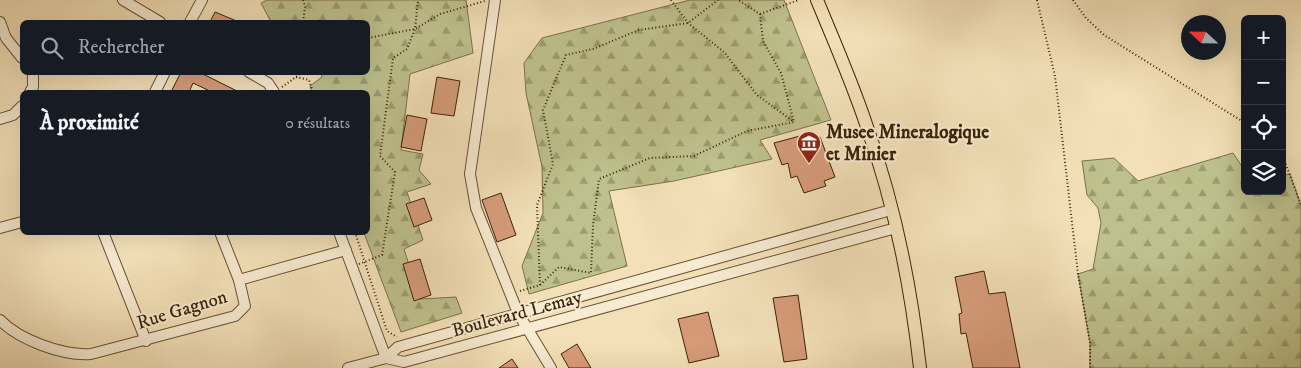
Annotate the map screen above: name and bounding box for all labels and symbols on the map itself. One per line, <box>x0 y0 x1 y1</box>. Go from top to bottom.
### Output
north arrow <box>1181 15 1226 60</box>
place label: Musee Mineralogique et Minier <box>826 121 989 166</box>
museum icon: Musee Mineralogique et Minier <box>796 130 822 164</box>
street label: Rue Gagnon <box>134 285 230 335</box>
street label: Boulevard Lemay <box>449 285 586 342</box>

